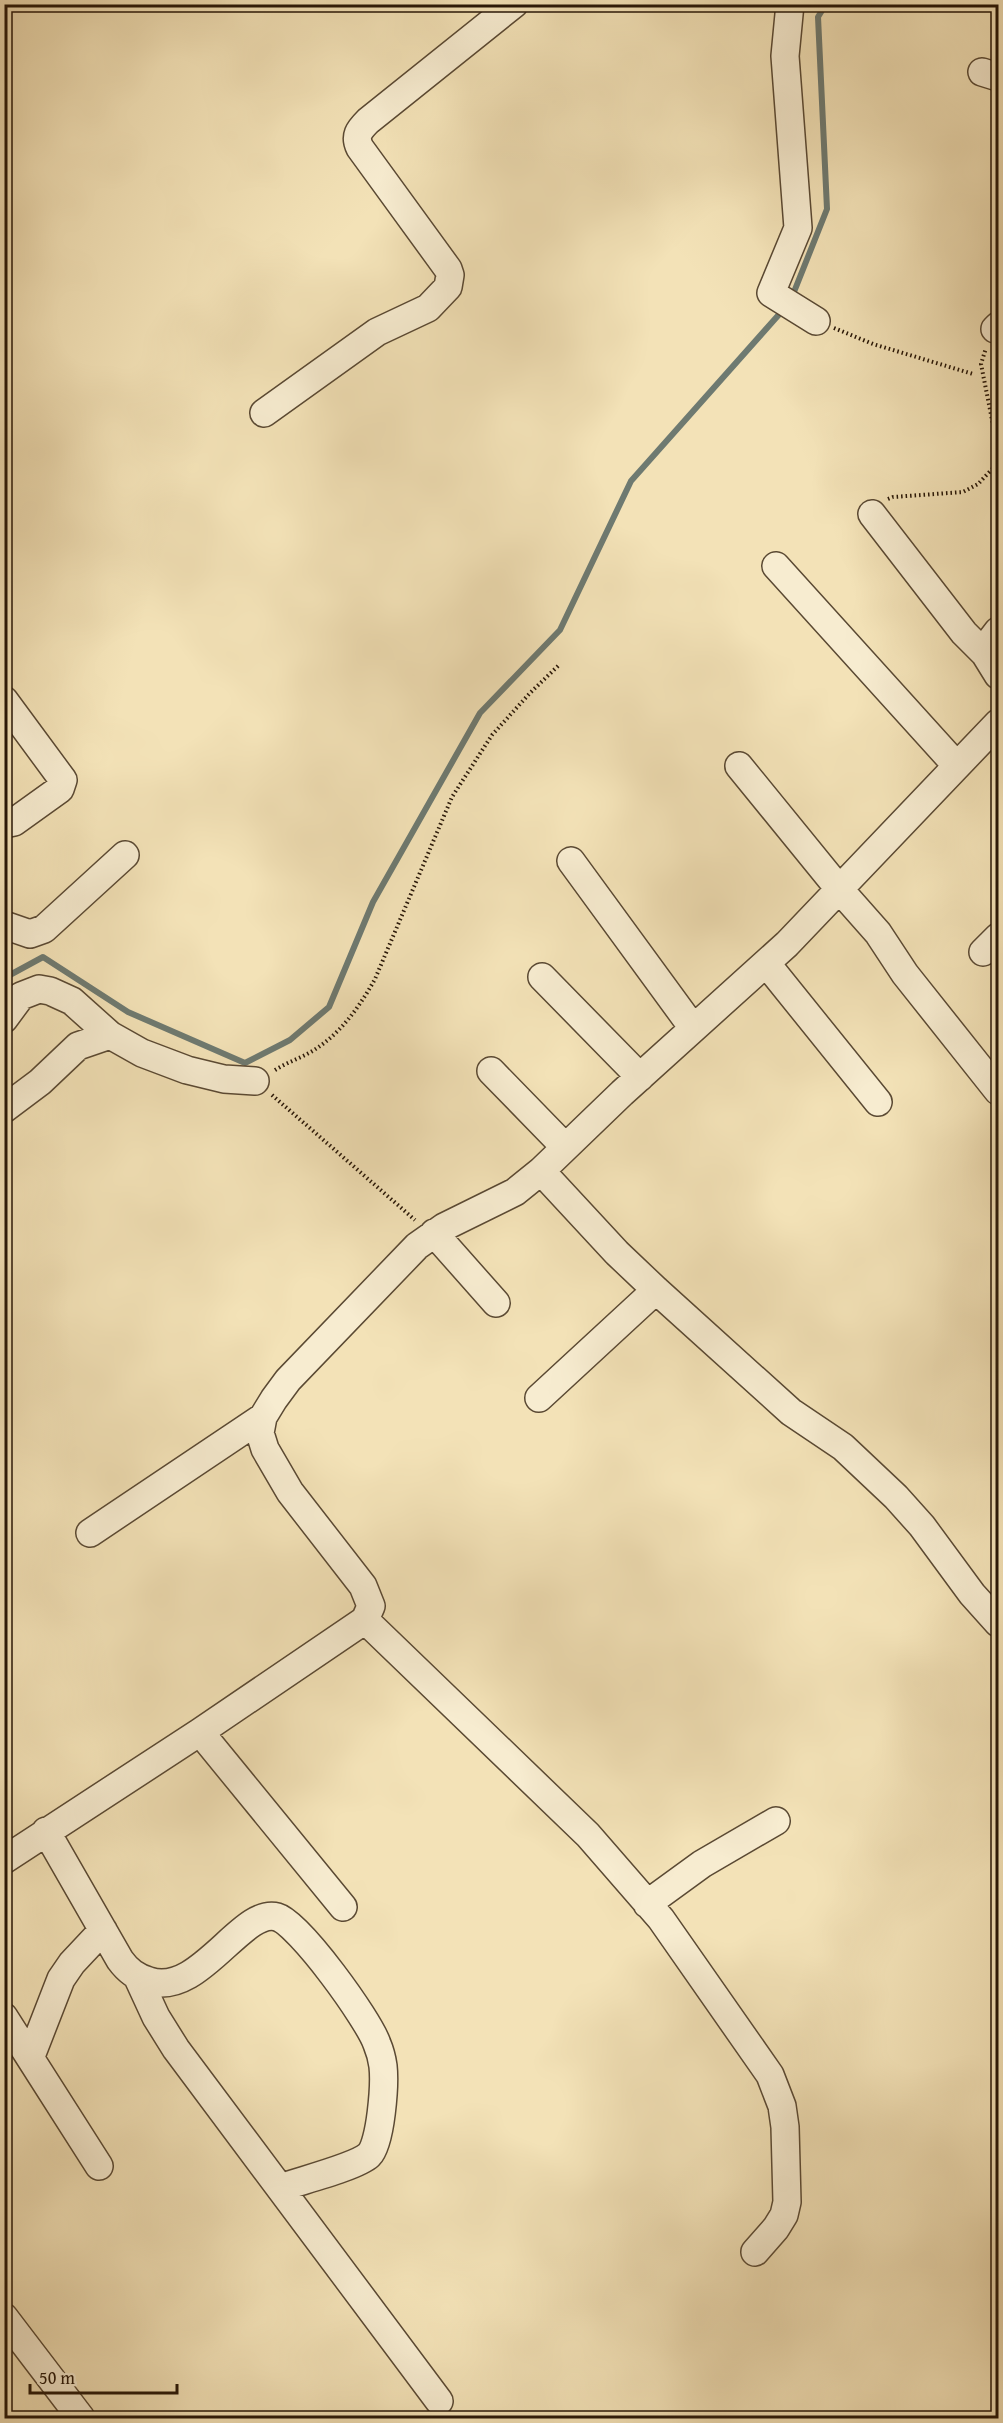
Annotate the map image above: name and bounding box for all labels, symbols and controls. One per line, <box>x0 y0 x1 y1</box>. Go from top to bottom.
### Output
scale bar <box>30 2357 177 2395</box>
text: 50 m <box>39 2364 75 2391</box>

